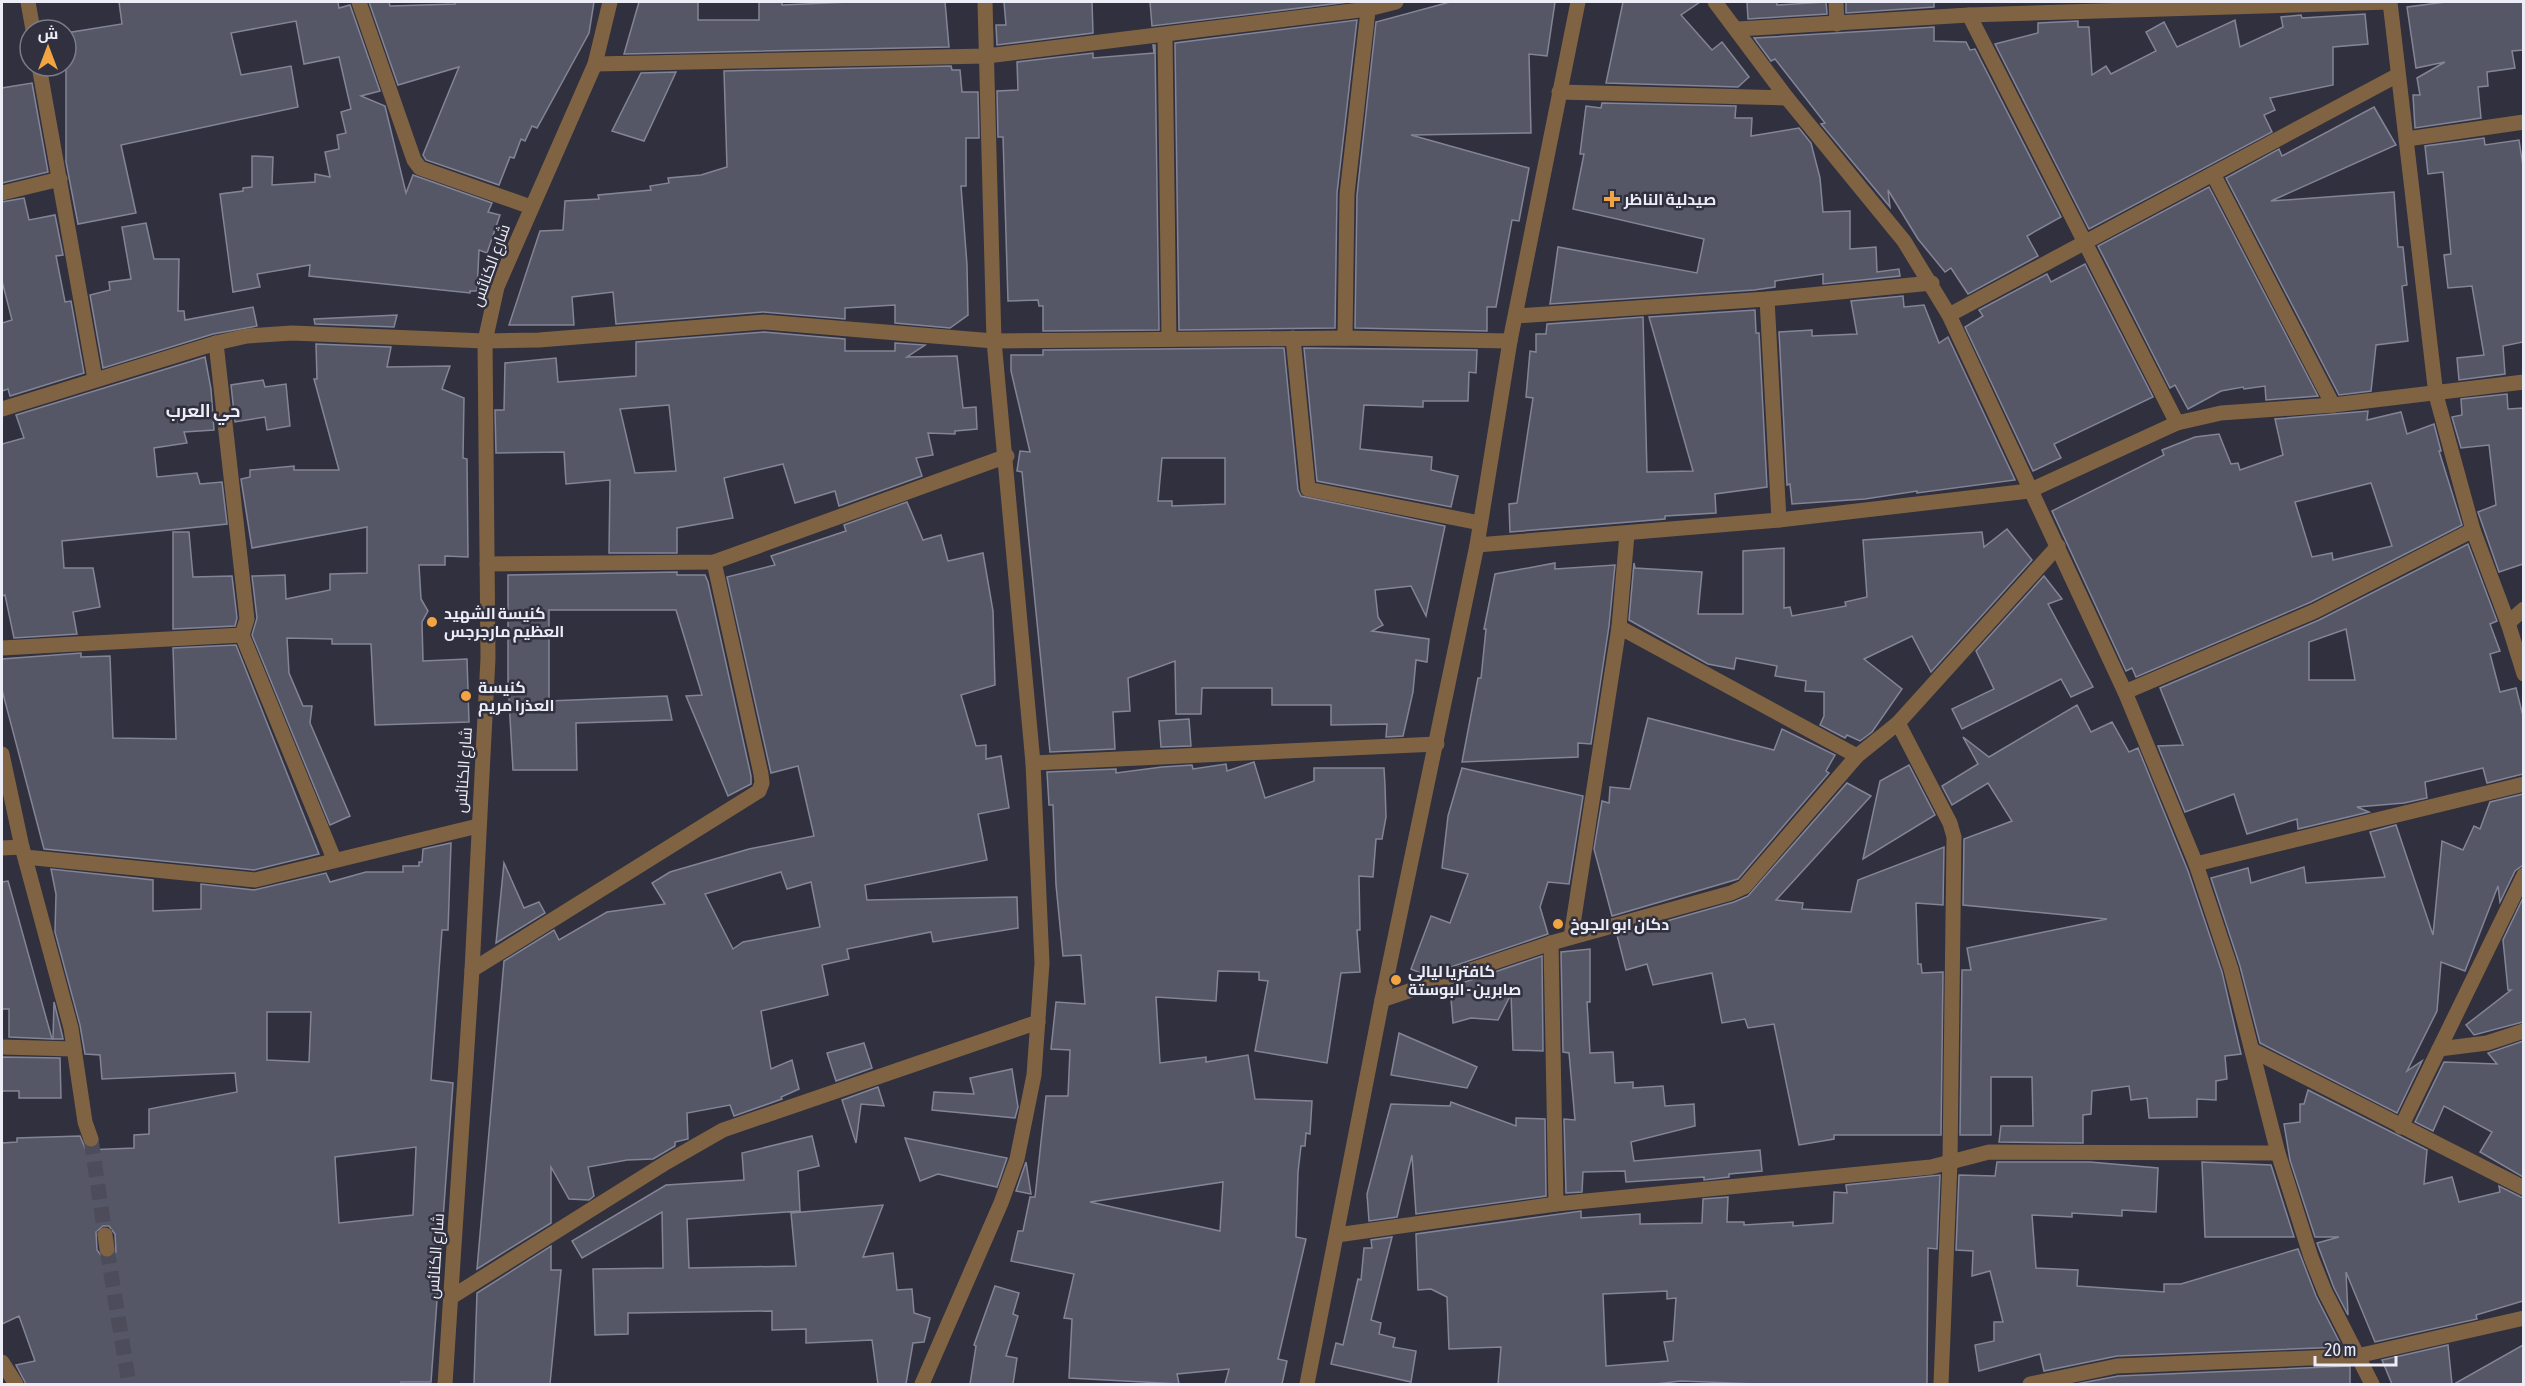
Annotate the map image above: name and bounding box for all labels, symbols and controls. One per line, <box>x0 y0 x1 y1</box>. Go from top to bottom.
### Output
north arrow <box>18 18 78 78</box>
text: ش <box>38 24 58 43</box>
place label: صيدلية الناظر <box>1623 190 1716 209</box>
marker: صيدلية الناظر <box>1605 192 1619 206</box>
street label: شارع الكنائس <box>467 221 516 310</box>
district label: حي العرب <box>166 400 240 426</box>
place label: كنيسة الشهيد العظيم مارجرجس <box>444 604 564 643</box>
marker: كنيسة الشهيد العظيم مارجرجس <box>425 615 439 629</box>
place label: كنيسة العذرا مريم <box>478 678 554 717</box>
marker: كنيسة العذرا مريم <box>459 689 473 703</box>
street label: شارع الكنائس <box>451 726 478 814</box>
place label: دكان ابو الجوخ <box>1570 915 1669 935</box>
marker: دكان ابو الجوخ <box>1551 917 1565 931</box>
place label: كافتريا ليالي صابرين - البوستة <box>1408 962 1521 999</box>
marker: كافتريا ليالي صابرين - البوستة <box>1389 973 1403 987</box>
street label: شارع الكنائس <box>423 1212 450 1300</box>
scale bar <box>2315 1329 2396 1367</box>
text: 20 m <box>2324 1339 2356 1360</box>

